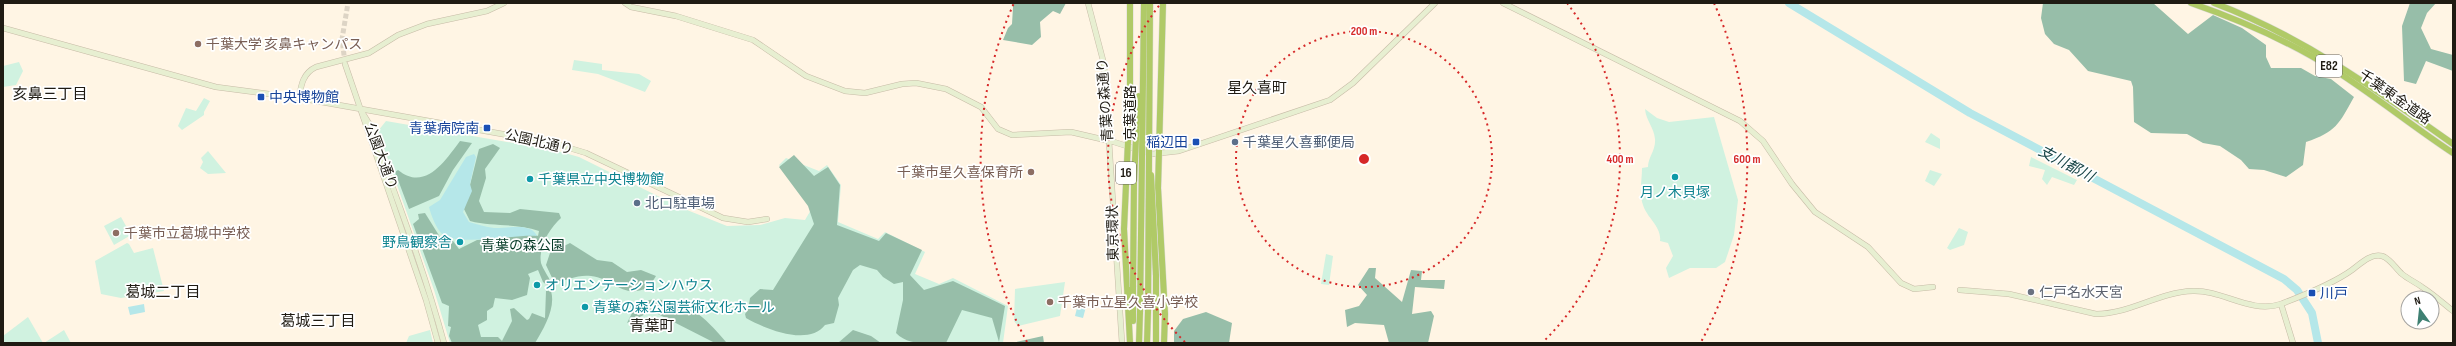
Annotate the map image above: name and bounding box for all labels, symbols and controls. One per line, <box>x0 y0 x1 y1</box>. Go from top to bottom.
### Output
text: 200 m <box>1351 24 1377 39</box>
place label: 千葉大学 亥鼻キャンパス <box>206 36 362 53</box>
marker: 千葉大学 亥鼻キャンパス <box>193 39 203 49</box>
road number: E82 <box>2316 55 2342 77</box>
street label: 青葉の森通り <box>1094 58 1116 142</box>
street label: 千葉東金道路 <box>2356 66 2434 128</box>
district label: 星久喜町 <box>1227 79 1287 98</box>
district label: 亥鼻三丁目 <box>12 85 88 104</box>
street label: 京葉道路 <box>1122 85 1139 141</box>
place label: 中央博物館 <box>269 89 339 106</box>
marker: 中央博物館 <box>256 92 266 102</box>
street label: 公園大通り <box>361 120 401 192</box>
place label: 青葉病院南 <box>409 120 479 137</box>
marker: 青葉病院南 <box>482 123 492 133</box>
street label: 公園北通り <box>503 126 575 158</box>
place label: 稲辺田 <box>1146 134 1188 151</box>
place label: 千葉星久喜郵便局 <box>1243 134 1355 151</box>
marker: 稲辺田 <box>1191 137 1201 147</box>
marker: 千葉星久喜郵便局 <box>1230 137 1240 147</box>
water label: 支川都川 <box>2035 142 2099 187</box>
centre of rings <box>1357 152 1371 166</box>
text: 400 m <box>1607 152 1633 167</box>
text: 600 m <box>1734 152 1760 167</box>
road number: 16 <box>1116 162 1136 184</box>
place label: 千葉市星久喜保育所 <box>897 164 1023 181</box>
marker: 千葉市星久喜保育所 <box>1026 167 1036 177</box>
place label: 千葉県立中央博物館 <box>538 171 664 188</box>
marker: 月ノ木貝塚 <box>1670 172 1680 182</box>
marker: 千葉県立中央博物館 <box>525 174 535 184</box>
place label: 月ノ木貝塚 <box>1640 184 1710 201</box>
place label: 北口駐車場 <box>645 195 715 212</box>
marker: 北口駐車場 <box>632 198 642 208</box>
street label: 東京環状 <box>1104 205 1122 261</box>
place label: 千葉市立葛城中学校 <box>124 225 250 242</box>
marker: 千葉市立葛城中学校 <box>111 228 121 238</box>
place label: 野鳥観察舎 <box>382 234 452 251</box>
marker: 野鳥観察舎 <box>455 237 465 247</box>
park label: 青葉の森公園 <box>481 237 565 254</box>
place label: オリエンテーションハウス <box>545 277 713 294</box>
marker: オリエンテーションハウス <box>532 280 542 290</box>
district label: 葛城二丁目 <box>125 283 201 302</box>
place label: 仁戸名水天宮 <box>2039 284 2123 301</box>
place label: 川戸 <box>2320 285 2348 302</box>
marker: 仁戸名水天宮 <box>2026 287 2036 297</box>
marker: 川戸 <box>2307 288 2317 298</box>
north arrow <box>2400 290 2440 330</box>
place label: 千葉市立星久喜小学校 <box>1058 294 1198 311</box>
text: N <box>2413 294 2422 308</box>
marker: 千葉市立星久喜小学校 <box>1045 297 1055 307</box>
place label: 青葉の森公園芸術文化ホール <box>593 299 775 316</box>
marker: 青葉の森公園芸術文化ホール <box>580 302 590 312</box>
district label: 葛城三丁目 <box>280 312 356 331</box>
district label: 青葉町 <box>629 317 675 336</box>

